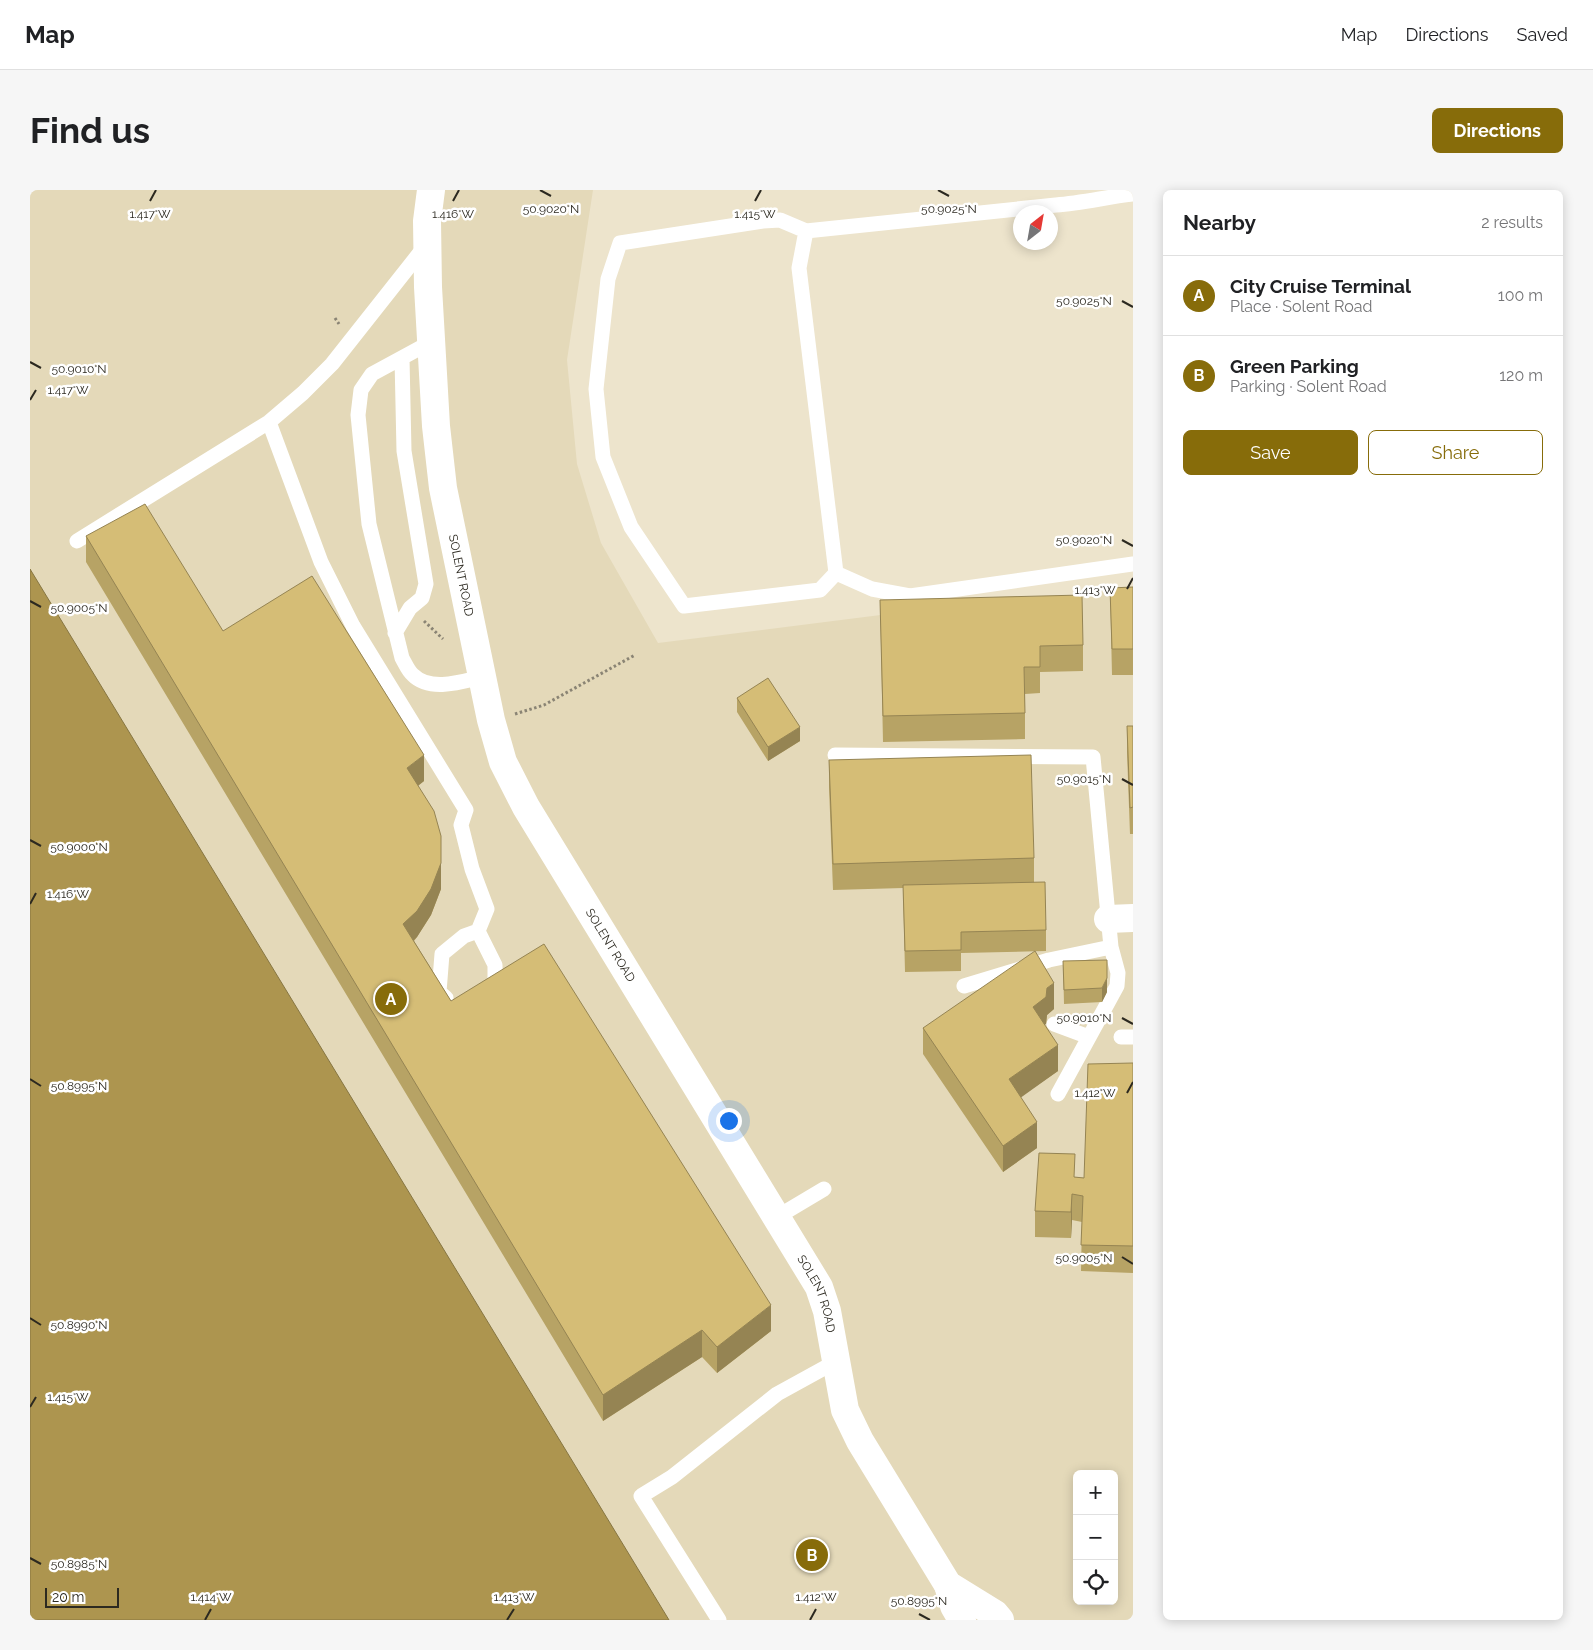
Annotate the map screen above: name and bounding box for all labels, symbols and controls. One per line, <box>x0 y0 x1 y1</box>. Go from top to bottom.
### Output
text: Map <box>25 20 75 49</box>
text: Map <box>1341 24 1377 45</box>
text: Directions <box>1405 24 1489 45</box>
text: Saved <box>1517 24 1568 45</box>
button: Directions <box>1432 108 1563 153</box>
text: Find us <box>30 110 150 151</box>
text: 50.9020°N <box>523 202 579 216</box>
text: 50.9025°N <box>921 202 977 216</box>
north arrow <box>1013 205 1058 250</box>
text: 1.417°W <box>129 207 171 221</box>
text: 1.416°W <box>432 207 474 221</box>
text: 1.415°W <box>734 207 776 221</box>
text: Nearby <box>1183 210 1256 235</box>
text: 2 results <box>1481 213 1543 232</box>
text: City Cruise Terminal <box>1230 275 1411 297</box>
text: A <box>1194 286 1204 305</box>
text: 100 m <box>1498 286 1543 305</box>
text: 50.9025°N <box>1056 294 1112 308</box>
text: Place · Solent Road <box>1230 297 1372 316</box>
text: Green Parking <box>1230 355 1359 377</box>
text: 50.9010°N <box>51 362 107 376</box>
text: B <box>1194 366 1204 385</box>
text: 120 m <box>1499 366 1543 385</box>
text: Parking · Solent Road <box>1230 377 1387 396</box>
text: 1.417°W <box>47 383 89 397</box>
button: Save <box>1183 430 1358 475</box>
button: Share <box>1368 430 1543 475</box>
street label: SOLENT ROAD <box>446 533 476 618</box>
text: 50.9020°N <box>1056 533 1112 547</box>
text: 1.413°W <box>1075 583 1116 597</box>
text: 50.9005°N <box>51 601 107 615</box>
text: 50.9015°N <box>1057 772 1111 786</box>
text: 50.9000°N <box>50 840 108 854</box>
text: 1.416°W <box>47 887 89 901</box>
street label: SOLENT ROAD <box>583 906 638 985</box>
pin: A <box>375 980 407 1018</box>
text: 50.9010°N <box>1056 1011 1112 1025</box>
text: 50.8995°N <box>51 1079 107 1093</box>
text: 1.412°W <box>1075 1086 1116 1100</box>
your location <box>716 1108 742 1134</box>
text: 50.9005°N <box>1056 1251 1112 1265</box>
street label: SOLENT ROAD <box>794 1253 838 1334</box>
text: 50.8990°N <box>51 1318 107 1332</box>
text: 1.415°W <box>47 1390 89 1404</box>
map controls <box>1073 1470 1118 1605</box>
button: + <box>1073 1470 1118 1515</box>
button: − <box>1073 1515 1118 1560</box>
pin: B <box>796 1536 828 1574</box>
text: 50.8985°N <box>51 1557 107 1571</box>
button: locate <box>1073 1560 1118 1605</box>
scale bar <box>45 1585 119 1608</box>
text: 20 m <box>52 1589 84 1605</box>
text: 1.414°W <box>190 1590 232 1604</box>
text: 1.413°W <box>494 1590 535 1604</box>
text: 1.412°W <box>796 1590 837 1604</box>
text: 50.8995°N <box>891 1594 947 1608</box>

